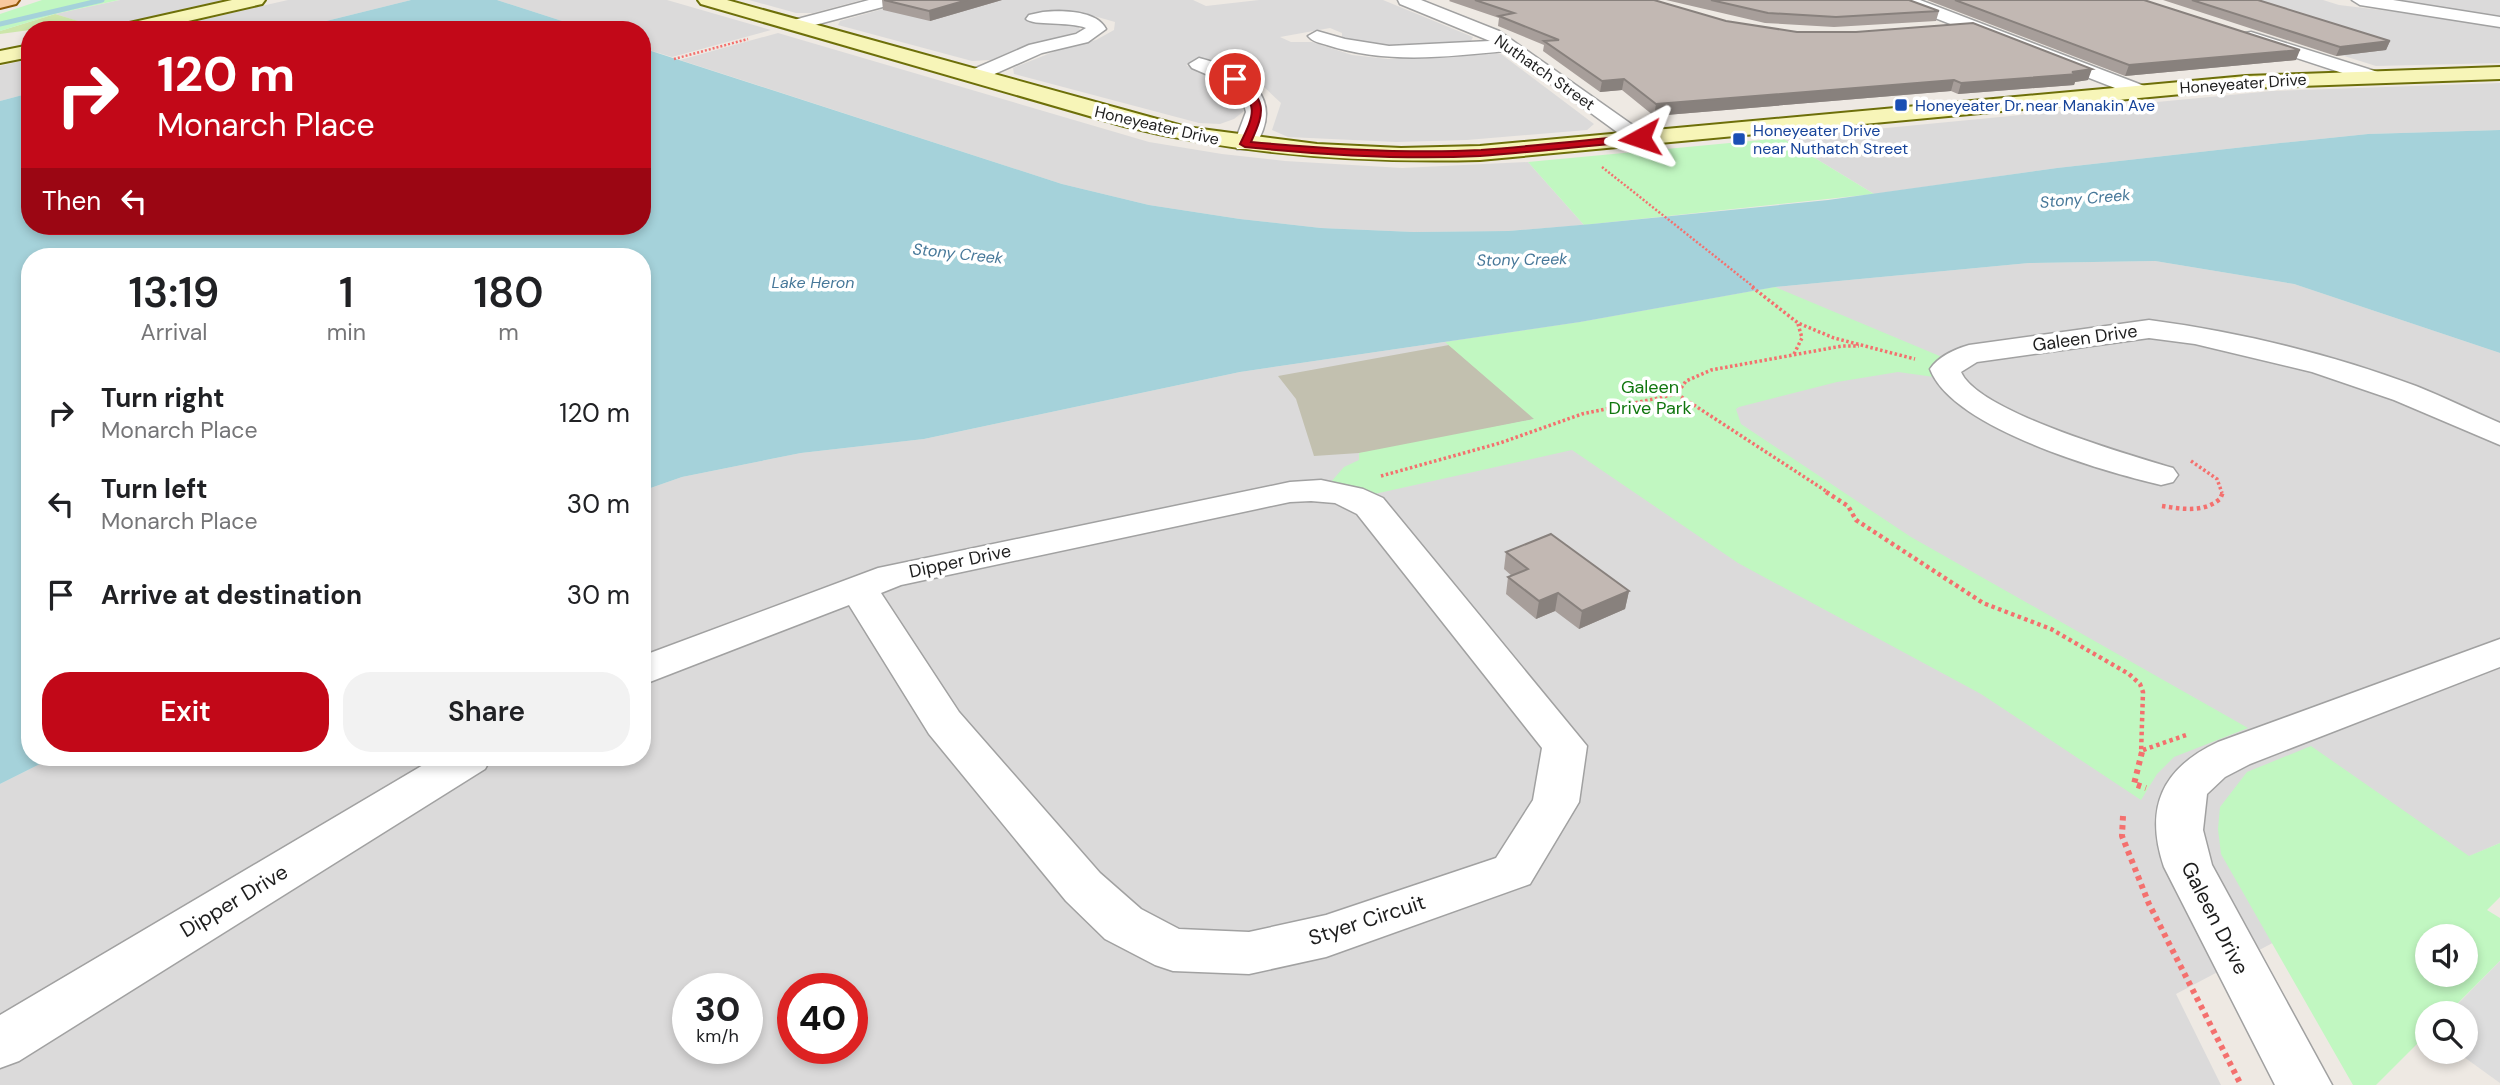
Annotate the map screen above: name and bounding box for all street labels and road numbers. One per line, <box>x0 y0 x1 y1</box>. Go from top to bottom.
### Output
street label: Nuthatch Street <box>1490 30 1599 115</box>
street label: Honeyeater Drive <box>2179 69 2307 98</box>
street label: Honeyeater Drive <box>1093 101 1221 150</box>
street label: Galeen Drive <box>2031 319 2139 357</box>
street label: Dipper Drive <box>907 538 1013 584</box>
street label: Galeen Drive <box>2175 857 2255 979</box>
street label: Dipper Drive <box>175 858 293 944</box>
street label: Styer Circuit <box>1305 888 1429 952</box>

